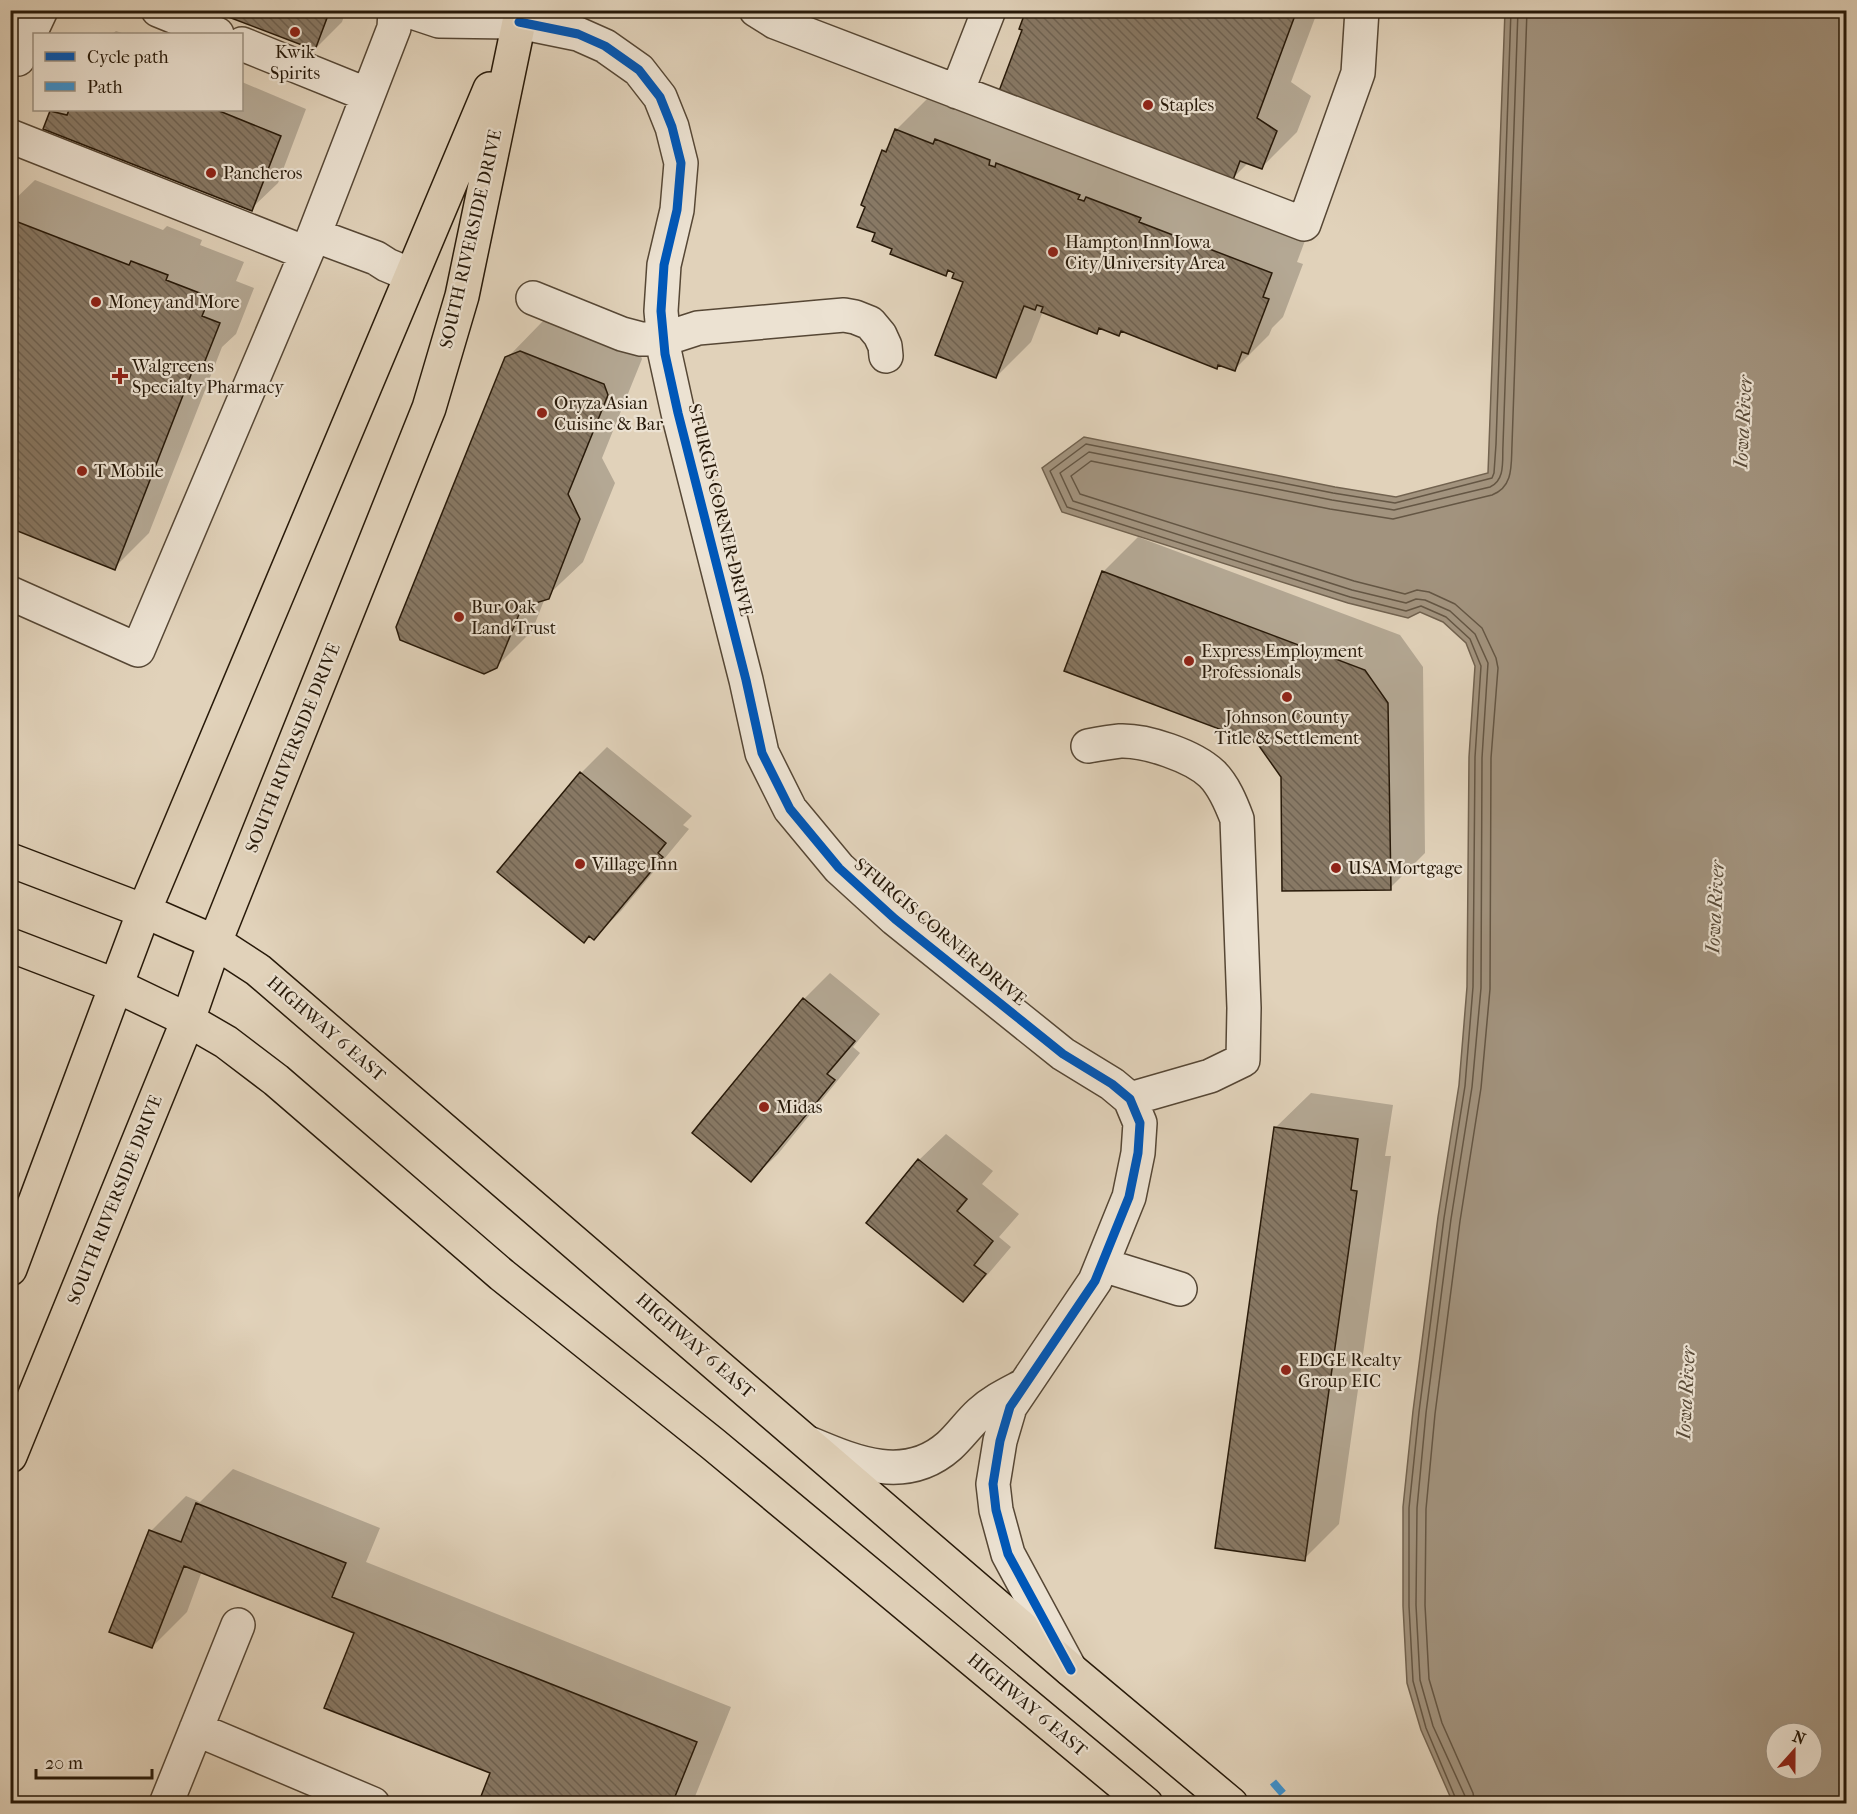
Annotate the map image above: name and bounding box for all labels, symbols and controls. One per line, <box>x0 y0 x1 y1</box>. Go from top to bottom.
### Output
marker: Kwik Spirits <box>288 25 302 39</box>
legend <box>33 33 243 111</box>
place label: Kwik Spirits <box>270 42 320 84</box>
text: Cycle path <box>87 47 168 68</box>
text: Path <box>87 77 123 98</box>
place label: Staples <box>1160 95 1214 116</box>
marker: Staples <box>1141 98 1155 112</box>
street label: SOUTH RIVERSIDE DRIVE <box>436 127 506 351</box>
place label: Pancheros <box>223 163 303 184</box>
marker: Pancheros <box>204 166 218 180</box>
place label: Hampton Inn Iowa City/University Area <box>1065 232 1226 274</box>
marker: Hampton Inn Iowa City/University Area <box>1046 245 1060 259</box>
place label: Money and More <box>108 292 240 313</box>
marker: Money and More <box>89 295 103 309</box>
place label: Walgreens Specialty Pharmacy <box>131 356 285 398</box>
marker: Walgreens Specialty Pharmacy <box>113 369 127 383</box>
water label: Iowa River <box>1729 373 1757 470</box>
place label: Oryza Asian Cuisine & Bar <box>554 393 663 435</box>
street label: STURGIS CORNER DRIVE <box>683 402 757 618</box>
marker: Oryza Asian Cuisine & Bar <box>535 406 549 420</box>
place label: T Mobile <box>94 461 164 482</box>
marker: T Mobile <box>75 464 89 478</box>
place label: Bur Oak Land Trust <box>471 597 557 639</box>
marker: Bur Oak Land Trust <box>452 610 466 624</box>
street label: SOUTH RIVERSIDE DRIVE <box>241 640 345 856</box>
place label: Express Employment Professionals <box>1201 641 1364 683</box>
marker: Express Employment Professionals <box>1182 654 1196 668</box>
marker: Johnson County Title & Settlement <box>1280 690 1294 704</box>
place label: Johnson County Title & Settlement <box>1214 707 1360 749</box>
place label: Village Inn <box>591 854 678 875</box>
street label: STURGIS CORNER DRIVE <box>850 854 1030 1010</box>
marker: Village Inn <box>573 857 587 871</box>
place label: USA Mortgage <box>1348 858 1463 879</box>
water label: Iowa River <box>1701 858 1729 955</box>
marker: USA Mortgage <box>1329 861 1343 875</box>
street label: HIGHWAY 6 EAST <box>263 972 390 1087</box>
street label: SOUTH RIVERSIDE DRIVE <box>63 1092 167 1308</box>
place label: Midas <box>776 1097 823 1118</box>
marker: Midas <box>757 1100 771 1114</box>
street label: HIGHWAY 6 EAST <box>632 1289 759 1404</box>
water label: Iowa River <box>1672 1344 1700 1441</box>
place label: EDGE Realty Group EIC <box>1298 1350 1403 1392</box>
marker: EDGE Realty Group EIC <box>1279 1363 1293 1377</box>
street label: HIGHWAY 6 EAST <box>963 1649 1092 1762</box>
north arrow <box>1764 1721 1824 1781</box>
text: N <box>1790 1726 1809 1749</box>
scale bar <box>36 1742 152 1780</box>
text: 20 m <box>45 1753 83 1774</box>

